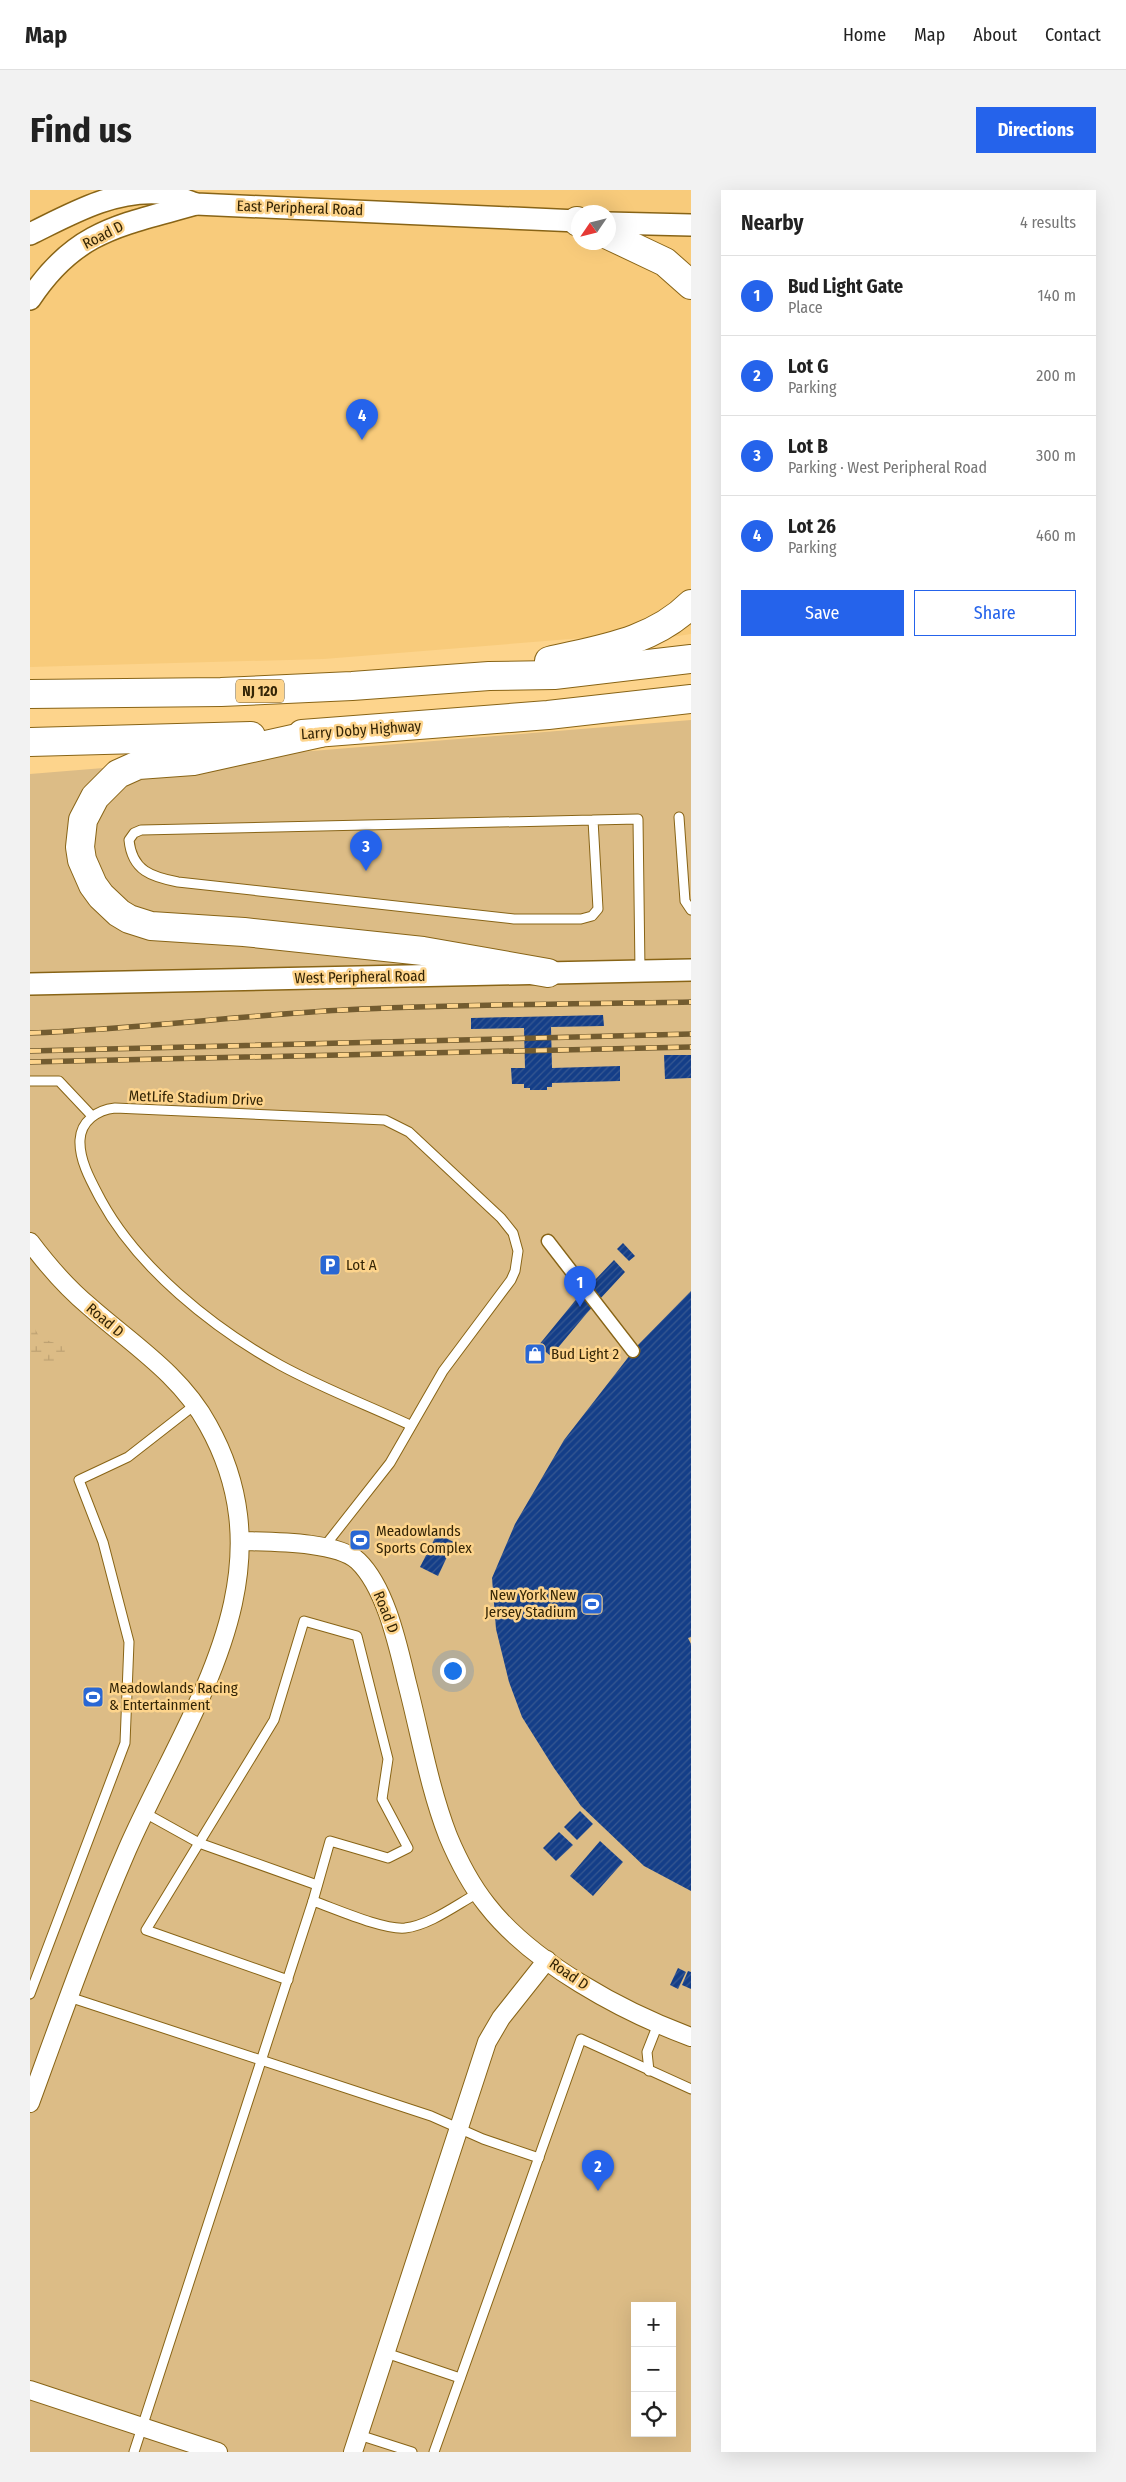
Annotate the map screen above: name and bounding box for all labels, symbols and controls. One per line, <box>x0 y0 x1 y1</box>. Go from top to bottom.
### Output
text: Map <box>25 21 67 49</box>
text: Home <box>843 24 886 46</box>
text: Map <box>914 24 945 46</box>
text: About <box>973 24 1017 46</box>
text: Contact <box>1045 24 1101 46</box>
button: Directions <box>976 107 1096 153</box>
text: Find us <box>30 109 132 151</box>
street label: East Peripheral Road <box>236 197 364 219</box>
north arrow <box>571 205 616 250</box>
text: Nearby <box>741 210 803 236</box>
text: 4 results <box>1020 213 1076 232</box>
street label: Road D <box>80 217 126 253</box>
text: Bud Light Gate <box>788 275 903 298</box>
text: 1 <box>754 286 760 305</box>
text: 140 m <box>1038 286 1076 305</box>
text: Place <box>788 298 823 317</box>
text: Lot G <box>788 355 828 378</box>
text: 2 <box>753 366 761 385</box>
text: 200 m <box>1036 366 1076 385</box>
text: Parking <box>788 378 836 397</box>
pin: 4 <box>346 399 378 440</box>
text: Lot B <box>788 435 828 458</box>
text: 3 <box>753 446 761 465</box>
text: 300 m <box>1036 446 1076 465</box>
text: Parking · West Peripheral Road <box>788 458 987 477</box>
text: Lot 26 <box>788 515 836 538</box>
text: 4 <box>753 526 761 545</box>
text: 460 m <box>1036 526 1076 545</box>
text: Parking <box>788 538 836 557</box>
button: Save <box>741 590 904 636</box>
button: Share <box>914 590 1076 636</box>
road number: NJ 120 <box>236 680 284 702</box>
street label: Larry Doby Highway <box>300 717 422 743</box>
pin: 3 <box>350 830 382 871</box>
street label: West Peripheral Road <box>294 967 426 987</box>
street label: MetLife Stadium Drive <box>128 1087 264 1109</box>
parking icon: Lot A <box>318 1253 342 1277</box>
place label: Lot A <box>346 1256 377 1274</box>
pin: 1 <box>564 1266 596 1307</box>
street label: Road D <box>83 1299 127 1341</box>
shop icon: Bud Light 2 <box>523 1342 547 1366</box>
place label: Bud Light 2 <box>551 1345 619 1363</box>
place label: Meadowlands Sports Complex <box>376 1522 472 1557</box>
sports icon: Meadowlands Sports Complex <box>348 1528 372 1552</box>
place label: New York New Jersey Stadium <box>485 1586 576 1621</box>
street label: Road D <box>370 1589 402 1635</box>
sports icon: New York New Jersey Stadium <box>580 1592 604 1616</box>
your location <box>440 1658 466 1684</box>
place label: Meadowlands Racing & Entertainment <box>109 1679 238 1714</box>
sports icon: Meadowlands Racing & Entertainment <box>81 1685 105 1709</box>
street label: Road D <box>546 1954 592 1994</box>
pin: 2 <box>582 2150 614 2191</box>
map controls <box>631 2302 676 2437</box>
button: + <box>631 2302 676 2347</box>
button: − <box>631 2347 676 2392</box>
button: locate <box>631 2392 676 2437</box>

